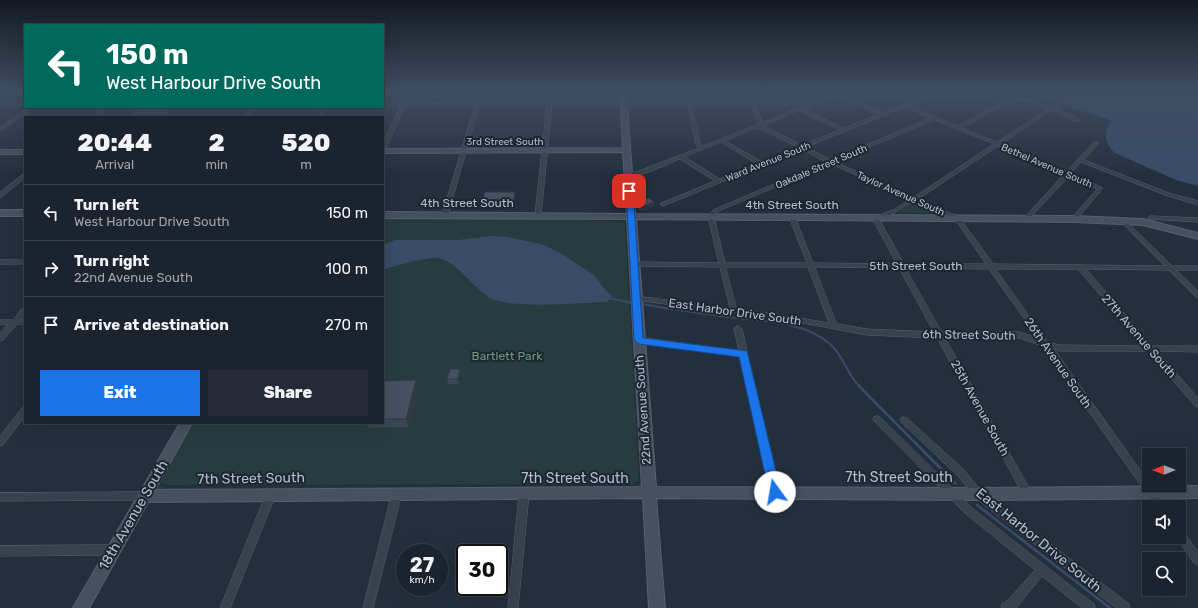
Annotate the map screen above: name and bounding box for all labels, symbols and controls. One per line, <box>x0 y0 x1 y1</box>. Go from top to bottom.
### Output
text: 150 m <box>106 38 189 71</box>
icon: left <box>40 40 92 92</box>
text: West Harbour Drive South <box>106 72 321 94</box>
text: 20:44 <box>77 129 152 157</box>
text: 2 <box>209 129 225 157</box>
text: 520 <box>281 129 331 157</box>
street label: 3rd Street South <box>466 136 544 148</box>
street label: Ward Avenue South <box>724 139 813 184</box>
street label: Bethel Avenue South <box>999 141 1094 191</box>
street label: Oakdale Street South <box>774 142 869 192</box>
text: Arrival <box>95 157 134 172</box>
text: min <box>205 157 228 172</box>
text: m <box>300 157 312 172</box>
street label: Taylor Avenue South <box>855 169 947 219</box>
pin <box>612 174 646 208</box>
icon: arrive <box>618 180 640 202</box>
text: Turn left <box>74 196 139 214</box>
street label: 4th Street South <box>420 196 514 210</box>
street label: 4th Street South <box>745 198 839 212</box>
icon: left <box>40 202 62 224</box>
text: 150 m <box>326 204 368 222</box>
text: West Harbour Drive South <box>74 214 229 229</box>
text: Turn right <box>74 252 149 270</box>
icon: right <box>40 258 62 280</box>
street label: 5th Street South <box>869 259 963 273</box>
text: 100 m <box>326 260 368 278</box>
text: 22nd Avenue South <box>74 270 193 285</box>
street label: 27th Avenue South <box>1099 291 1179 381</box>
street label: East Harbor Drive South <box>668 296 802 328</box>
icon: arrive <box>40 314 62 336</box>
street label: 26th Avenue South <box>1021 315 1095 411</box>
text: Arrive at destination <box>74 316 229 334</box>
text: 270 m <box>325 316 368 334</box>
street label: 6th Street South <box>922 327 1016 343</box>
park label: Bartlett Park <box>472 349 543 363</box>
street label: 22nd Avenue South <box>632 355 654 465</box>
street label: 25th Avenue South <box>948 358 1012 458</box>
button: Exit <box>40 370 200 416</box>
button: Share <box>208 370 368 416</box>
north arrow <box>1142 448 1186 492</box>
map controls <box>1142 448 1186 596</box>
street label: 18th Avenue South <box>95 457 172 573</box>
street label: 7th Street South <box>197 469 305 488</box>
street label: 7th Street South <box>845 469 953 486</box>
street label: 7th Street South <box>521 470 629 487</box>
position arrow <box>754 471 796 513</box>
street label: East Harbor Drive South <box>973 485 1105 596</box>
button: sound <box>1142 500 1186 544</box>
speed limit sign: 30 <box>456 544 508 596</box>
button: search <box>1142 552 1186 596</box>
text: 27 <box>410 553 434 577</box>
text: km/h <box>410 574 434 586</box>

